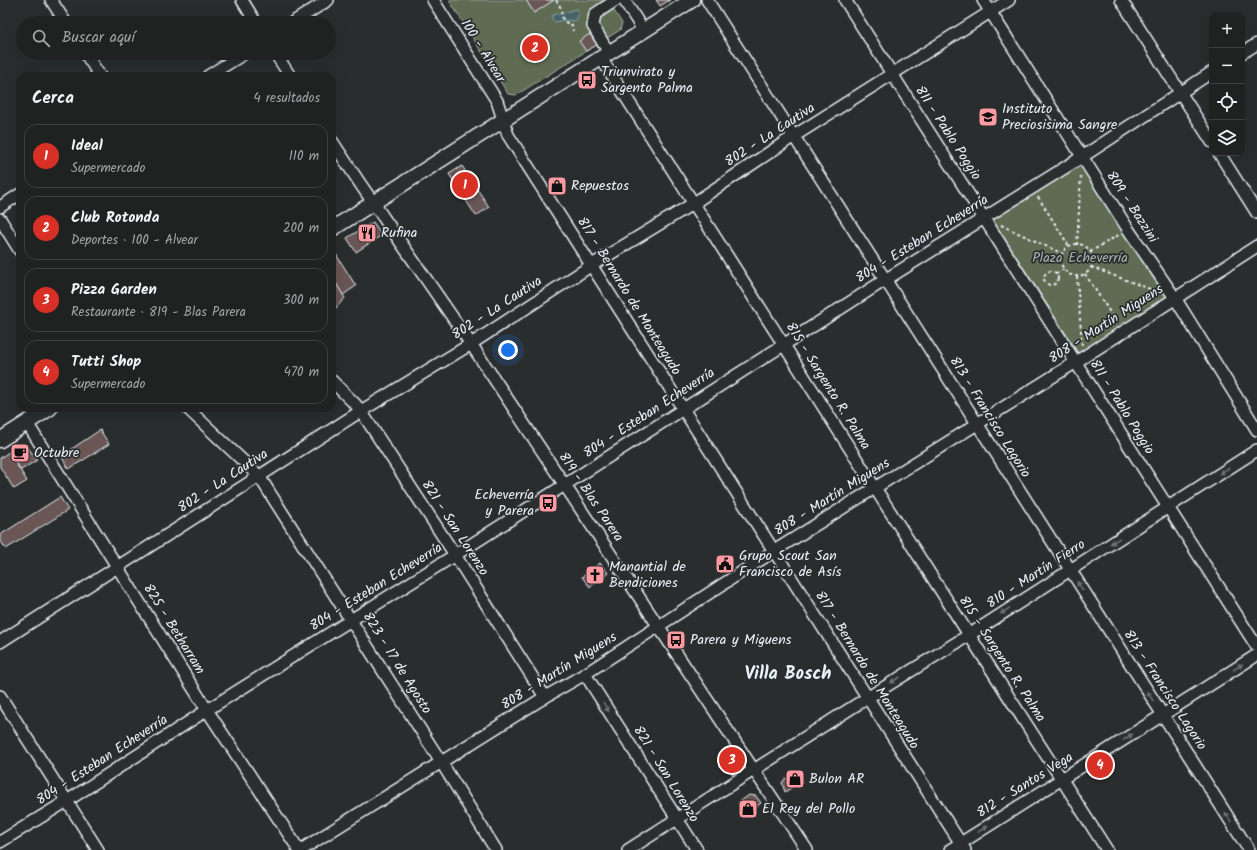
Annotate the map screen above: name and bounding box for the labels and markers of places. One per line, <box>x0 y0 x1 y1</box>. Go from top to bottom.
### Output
pin: 2 <box>522 33 548 63</box>
place label: Triunvirato y Sargento Palma <box>601 61 693 99</box>
bus stop icon: Triunvirato y Sargento Palma <box>576 69 598 91</box>
place label: Instituto Preciosisima Sangre <box>1002 98 1118 136</box>
school or university icon: Instituto Preciosisima Sangre <box>977 106 999 128</box>
pin: 1 <box>452 170 478 200</box>
shop icon: Repuestos <box>546 175 568 197</box>
place label: Repuestos <box>571 175 629 197</box>
restaurant icon: Rufina <box>356 222 378 244</box>
place label: Rufina <box>381 222 417 244</box>
cafe icon: Octubre <box>9 442 31 464</box>
place label: Octubre <box>34 442 80 464</box>
place label: Echeverría y Parera <box>474 484 534 522</box>
bus stop icon: Echeverría y Parera <box>537 492 559 514</box>
place label: Grupo Scout San Francisco de Asís <box>739 545 841 583</box>
public building icon: Grupo Scout San Francisco de Asís <box>714 553 736 575</box>
place label: Manantial de Bendiciones <box>609 556 686 594</box>
church icon: Manantial de Bendiciones <box>584 564 606 586</box>
bus stop icon: Parera y Miguens <box>665 629 687 651</box>
place label: Parera y Miguens <box>690 629 792 651</box>
pin: 3 <box>719 745 745 775</box>
pin: 4 <box>1087 750 1113 780</box>
shop icon: Bulon AR <box>784 768 806 790</box>
place label: Bulon AR <box>809 768 864 790</box>
shop icon: El Rey del Pollo <box>737 798 759 820</box>
place label: El Rey del Pollo <box>762 798 855 820</box>

